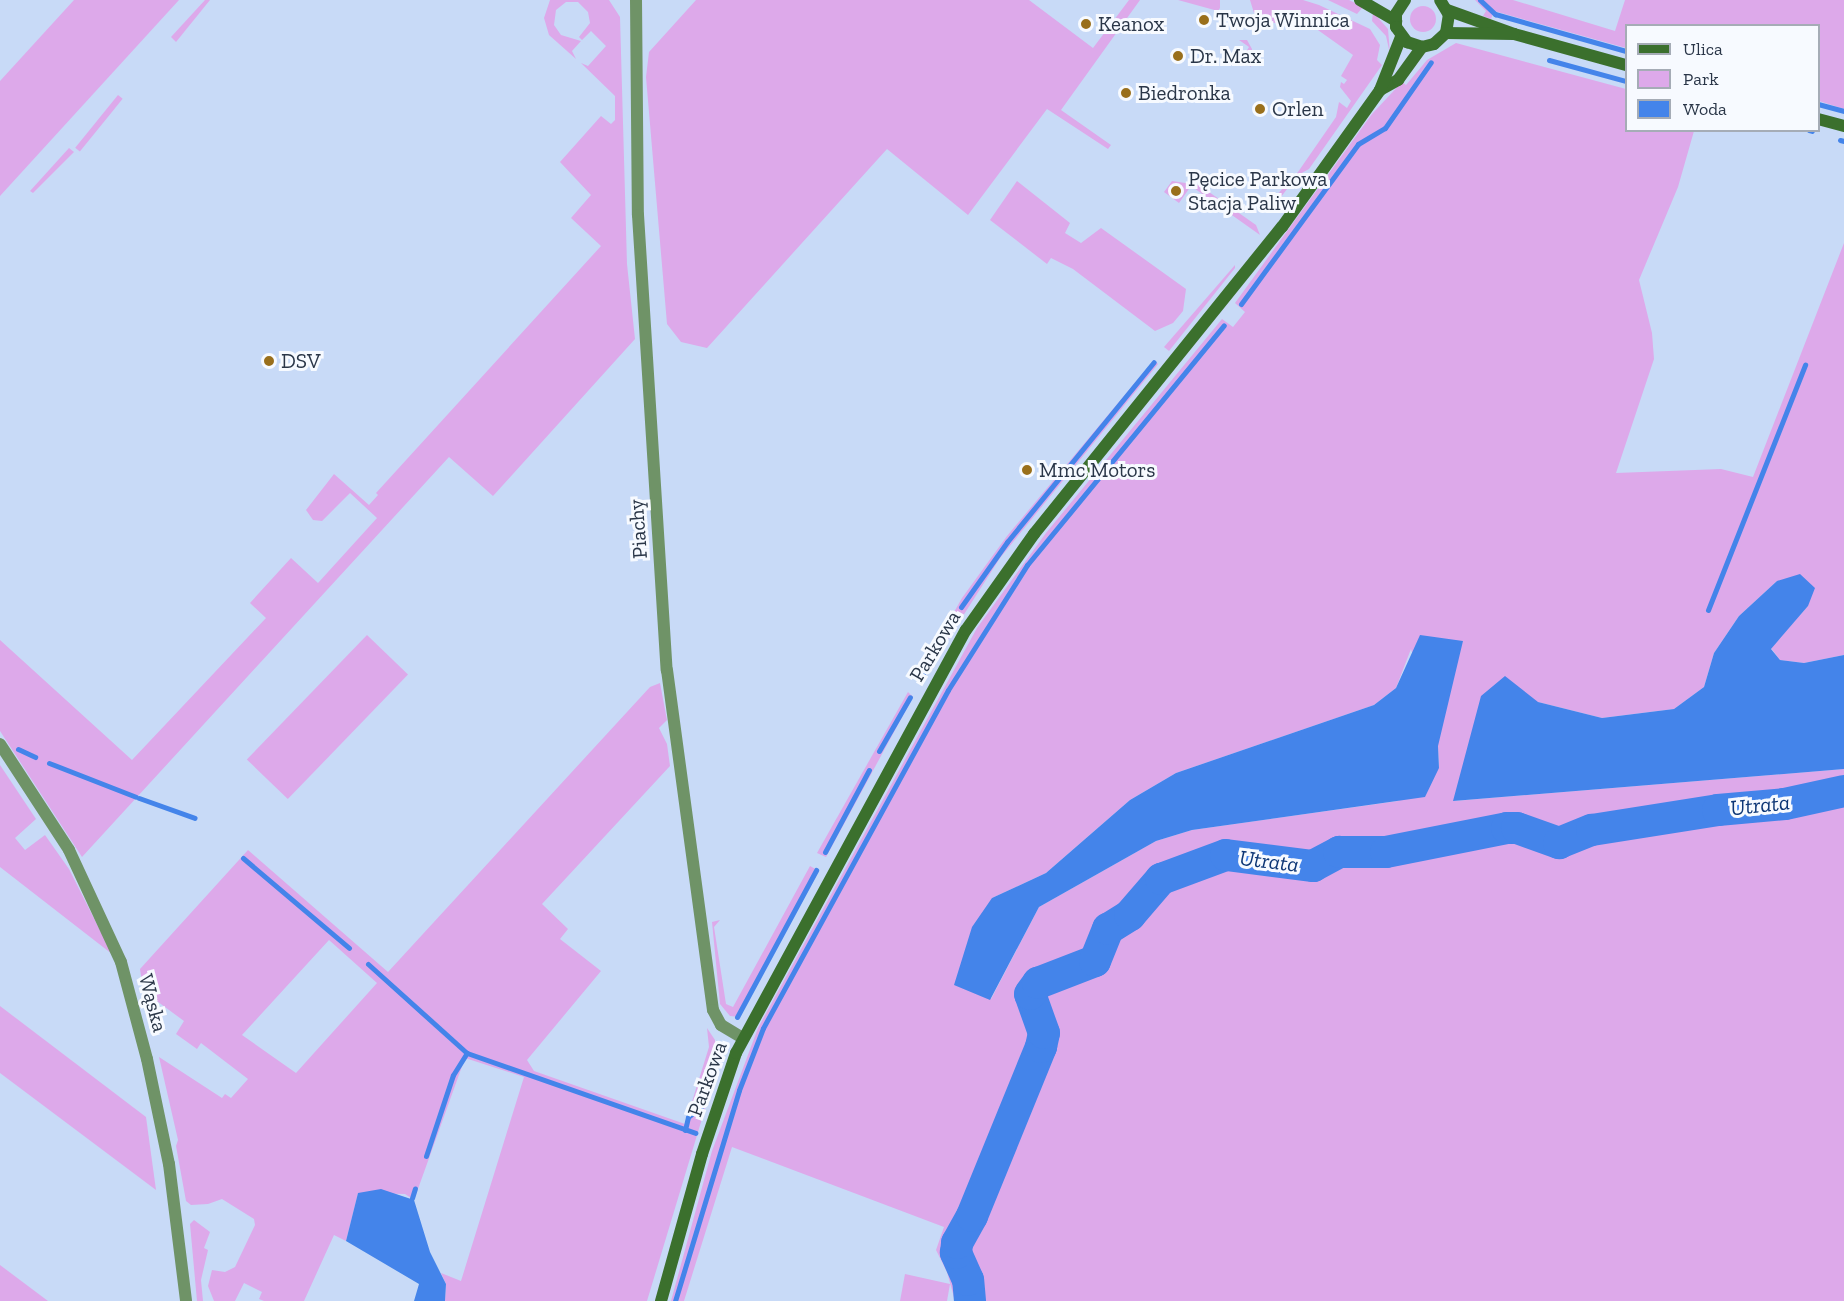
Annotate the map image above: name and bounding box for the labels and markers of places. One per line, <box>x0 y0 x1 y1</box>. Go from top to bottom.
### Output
place label: Twoja Winnica <box>1216 7 1350 33</box>
place label: Keanox <box>1098 11 1164 37</box>
marker: Twoja Winnica <box>1197 13 1211 27</box>
marker: Keanox <box>1079 17 1093 31</box>
place label: Dr. Max <box>1190 43 1261 69</box>
marker: Dr. Max <box>1171 49 1185 63</box>
place label: Biedronka <box>1138 80 1231 106</box>
marker: Biedronka <box>1119 86 1133 100</box>
place label: Orlen <box>1272 96 1323 122</box>
marker: Orlen <box>1253 102 1267 116</box>
place label: Pęcice Parkowa Stacja Paliw <box>1188 166 1328 216</box>
marker: Pęcice Parkowa Stacja Paliw <box>1169 184 1183 198</box>
place label: DSV <box>281 348 321 374</box>
marker: DSV <box>262 354 276 368</box>
place label: Mmc Motors <box>1039 457 1156 483</box>
marker: Mmc Motors <box>1020 463 1034 477</box>

